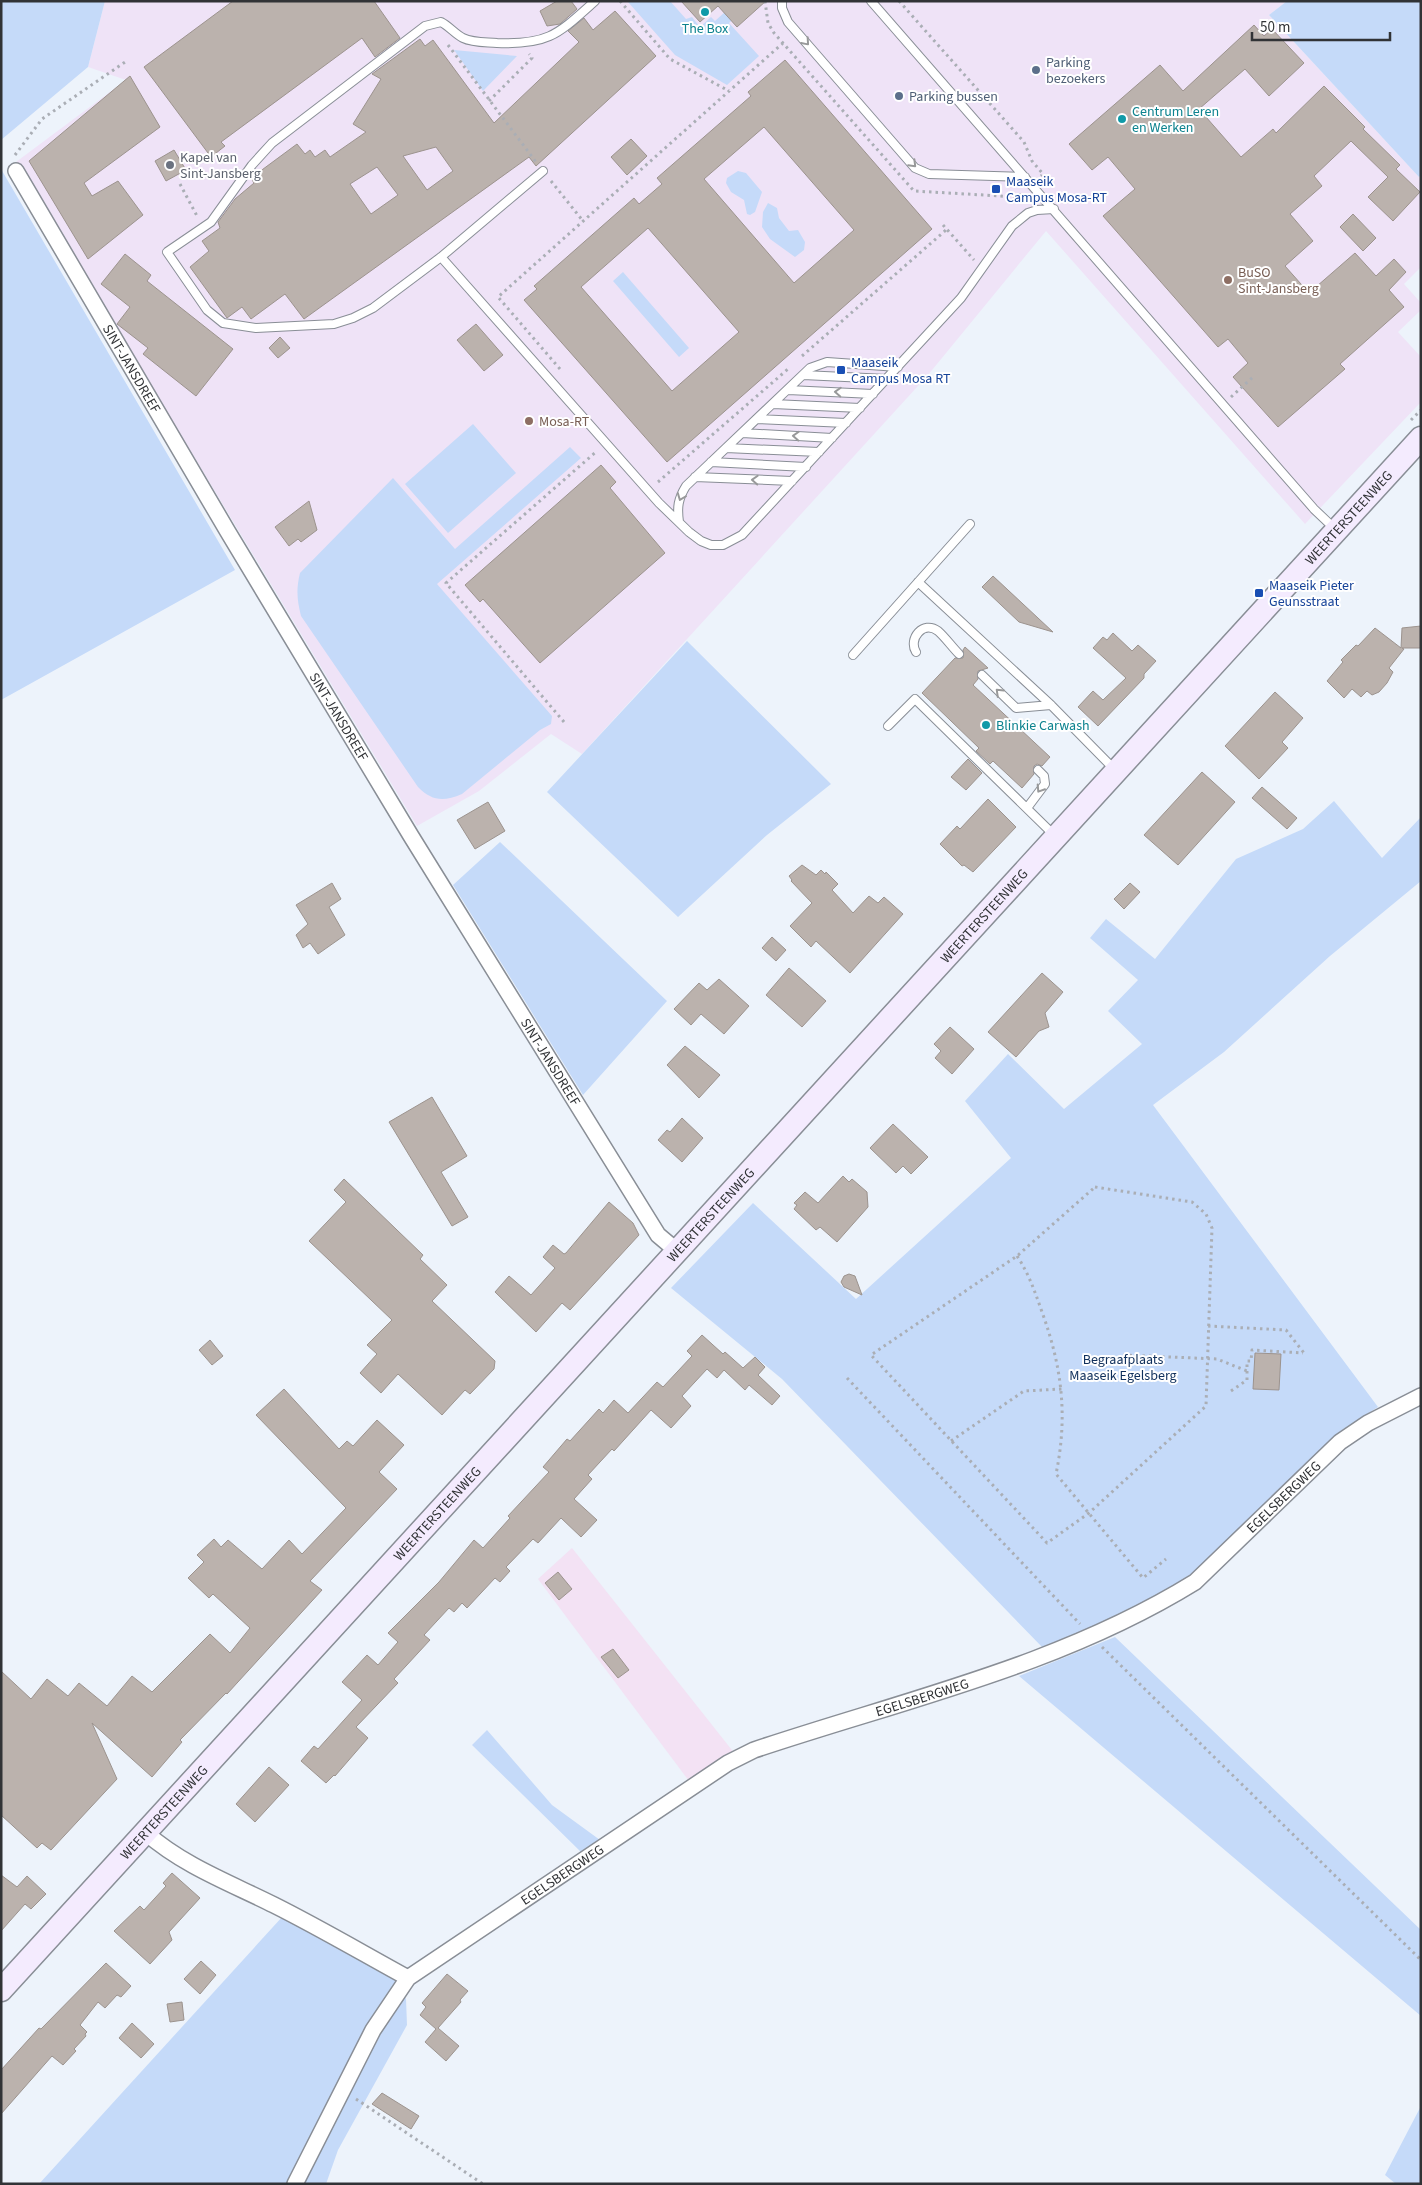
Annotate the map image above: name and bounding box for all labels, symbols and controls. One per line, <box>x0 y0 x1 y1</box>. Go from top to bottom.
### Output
marker: The Box <box>699 6 711 18</box>
scale bar <box>1252 10 1390 42</box>
text: 50 m <box>1260 17 1290 38</box>
place label: The Box <box>682 19 729 39</box>
one-way arrow <box>800 37 809 46</box>
place label: Parking bezoekers <box>1046 53 1105 89</box>
marker: Parking bezoekers <box>1030 64 1042 76</box>
place label: Parking bussen <box>909 87 998 107</box>
marker: Parking bussen <box>893 90 905 102</box>
place label: Centrum Leren en Werken <box>1132 102 1219 138</box>
marker: Centrum Leren en Werken <box>1116 113 1128 125</box>
place label: Kapel van Sint-Jansberg <box>180 148 261 184</box>
one-way arrow <box>907 158 916 167</box>
marker: Kapel van Sint-Jansberg <box>164 159 176 171</box>
place label: Maaseik Campus Mosa-RT <box>1006 172 1107 208</box>
marker: Maaseik Campus Mosa-RT <box>990 183 1002 195</box>
place label: BuSO Sint-Jansberg <box>1238 263 1319 299</box>
marker: BuSO Sint-Jansberg <box>1222 274 1234 286</box>
street label: SINT-JANSDREEF <box>97 321 165 417</box>
place label: Maaseik Campus Mosa RT <box>851 353 951 389</box>
marker: Maaseik Campus Mosa RT <box>835 364 847 376</box>
one-way arrow <box>833 386 841 397</box>
place label: Mosa-RT <box>539 412 590 432</box>
marker: Mosa-RT <box>523 415 535 427</box>
one-way arrow <box>792 430 800 441</box>
street label: WEERTERSTEENWEG <box>1301 466 1398 570</box>
one-way arrow <box>751 474 759 485</box>
one-way arrow <box>677 492 687 501</box>
place label: Maaseik Pieter Geunsstraat <box>1269 576 1354 612</box>
marker: Maaseik Pieter Geunsstraat <box>1253 587 1265 599</box>
street label: SINT-JANSDREEF <box>304 669 373 765</box>
one-way arrow <box>996 689 1005 698</box>
place label: Blinkie Carwash <box>996 716 1090 736</box>
marker: Blinkie Carwash <box>980 719 992 731</box>
one-way arrow <box>1037 784 1047 793</box>
street label: WEERTERSTEENWEG <box>936 865 1033 968</box>
street label: SINT-JANSDREEF <box>515 1015 585 1110</box>
street label: WEERTERSTEENWEG <box>663 1164 760 1267</box>
park label: Begraafplaats Maaseik Egelsberg <box>1069 1350 1177 1386</box>
street label: EGELSBERGWEG <box>1242 1457 1326 1538</box>
street label: WEERTERSTEENWEG <box>389 1462 486 1566</box>
street label: EGELSBERGWEG <box>873 1674 971 1722</box>
street label: WEERTERSTEENWEG <box>116 1761 213 1865</box>
street label: EGELSBERGWEG <box>517 1840 608 1911</box>

